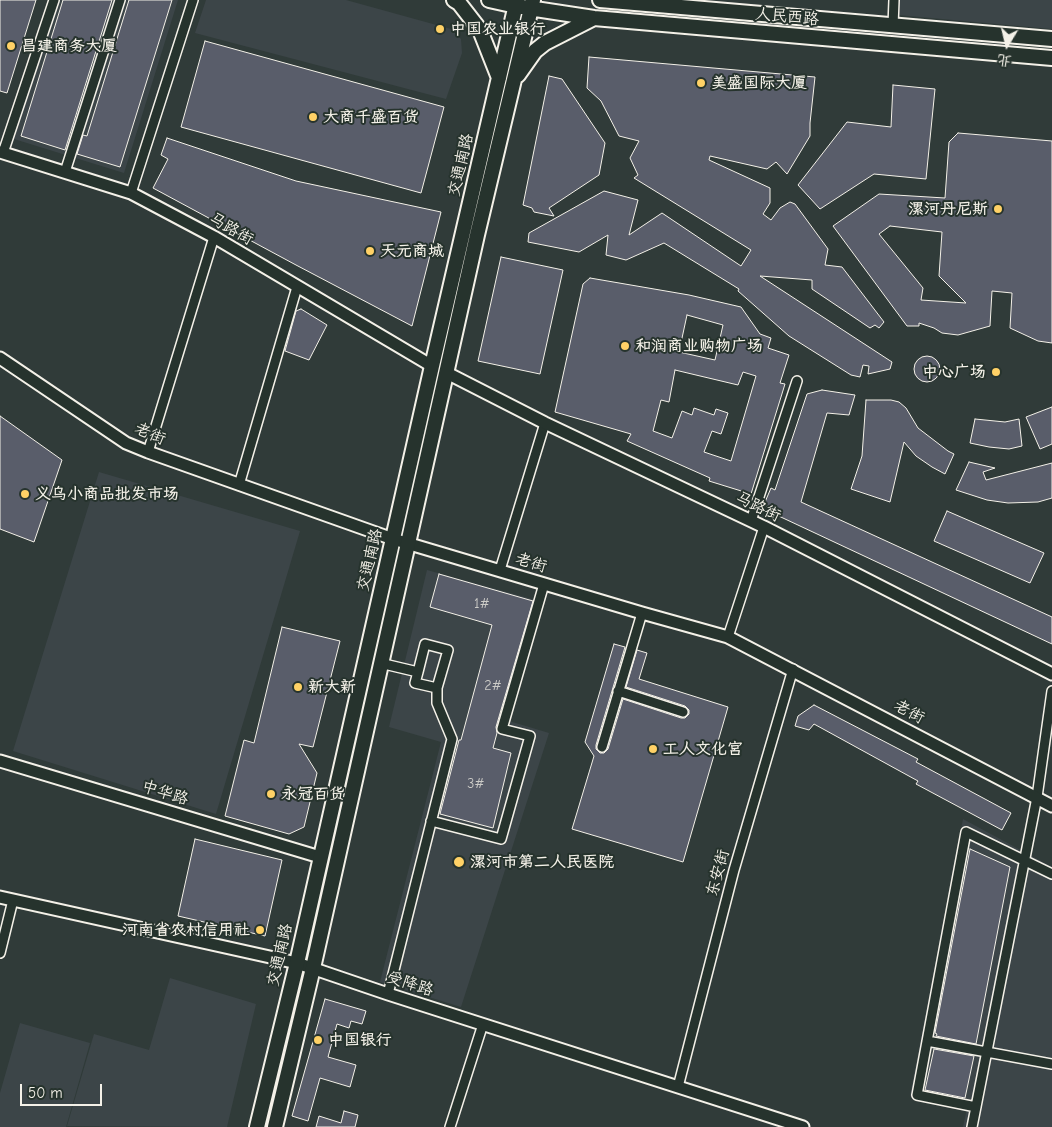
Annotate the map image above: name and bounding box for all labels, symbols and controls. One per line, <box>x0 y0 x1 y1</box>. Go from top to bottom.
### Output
street label: 人民西路 <box>754 5 820 29</box>
place label: 中国农业银行 <box>450 19 546 39</box>
north arrow <box>982 20 1032 70</box>
marker: 中国农业银行 <box>434 23 446 35</box>
place label: 昌建商务大厦 <box>21 36 117 56</box>
marker: 昌建商务大厦 <box>5 40 17 52</box>
text: 北 <box>996 51 1013 70</box>
place label: 美盛国际大厦 <box>711 73 807 93</box>
marker: 美盛国际大厦 <box>695 77 707 89</box>
place label: 大商千盛百货 <box>323 107 419 127</box>
marker: 大商千盛百货 <box>307 111 319 123</box>
street label: 交通南路 <box>444 132 478 198</box>
place label: 漯河丹尼斯 <box>908 199 988 219</box>
marker: 漯河丹尼斯 <box>992 203 1004 215</box>
street label: 马路街 <box>205 209 257 249</box>
place label: 天元商城 <box>380 241 444 261</box>
marker: 天元商城 <box>364 245 376 257</box>
place label: 和润商业购物广场 <box>635 336 763 356</box>
marker: 和润商业购物广场 <box>619 340 631 352</box>
place label: 中心广场 <box>922 362 986 382</box>
marker: 中心广场 <box>990 366 1002 378</box>
street label: 老街 <box>132 419 168 449</box>
place label: 义乌小商品批发市场 <box>35 484 179 504</box>
marker: 义乌小商品批发市场 <box>19 488 31 500</box>
street label: 马路街 <box>732 488 784 526</box>
street label: 交通南路 <box>353 527 387 593</box>
street label: 老街 <box>513 549 549 577</box>
house number: 1# <box>474 596 490 612</box>
place label: 新大新 <box>308 677 356 697</box>
house number: 2# <box>484 678 502 694</box>
marker: 新大新 <box>292 681 304 693</box>
street label: 老街 <box>890 696 928 728</box>
place label: 工人文化宫 <box>663 739 743 759</box>
marker: 工人文化宫 <box>647 743 659 755</box>
house number: 3# <box>467 776 485 792</box>
street label: 中华路 <box>139 777 191 809</box>
place label: 永冠百货 <box>281 784 345 804</box>
marker: 永冠百货 <box>265 788 277 800</box>
street label: 东安街 <box>703 847 733 899</box>
place label: 漯河市第二人民医院 <box>470 852 614 872</box>
marker: 漯河市第二人民医院 <box>452 855 466 869</box>
place label: 河南省农村信用社 <box>122 920 250 940</box>
street label: 交通南路 <box>263 922 297 988</box>
marker: 河南省农村信用社 <box>254 924 266 936</box>
street label: 受降路 <box>384 967 436 1001</box>
place label: 中国银行 <box>328 1030 392 1050</box>
marker: 中国银行 <box>312 1034 324 1046</box>
scale bar <box>22 1074 105 1106</box>
text: 50 m <box>28 1084 63 1102</box>

